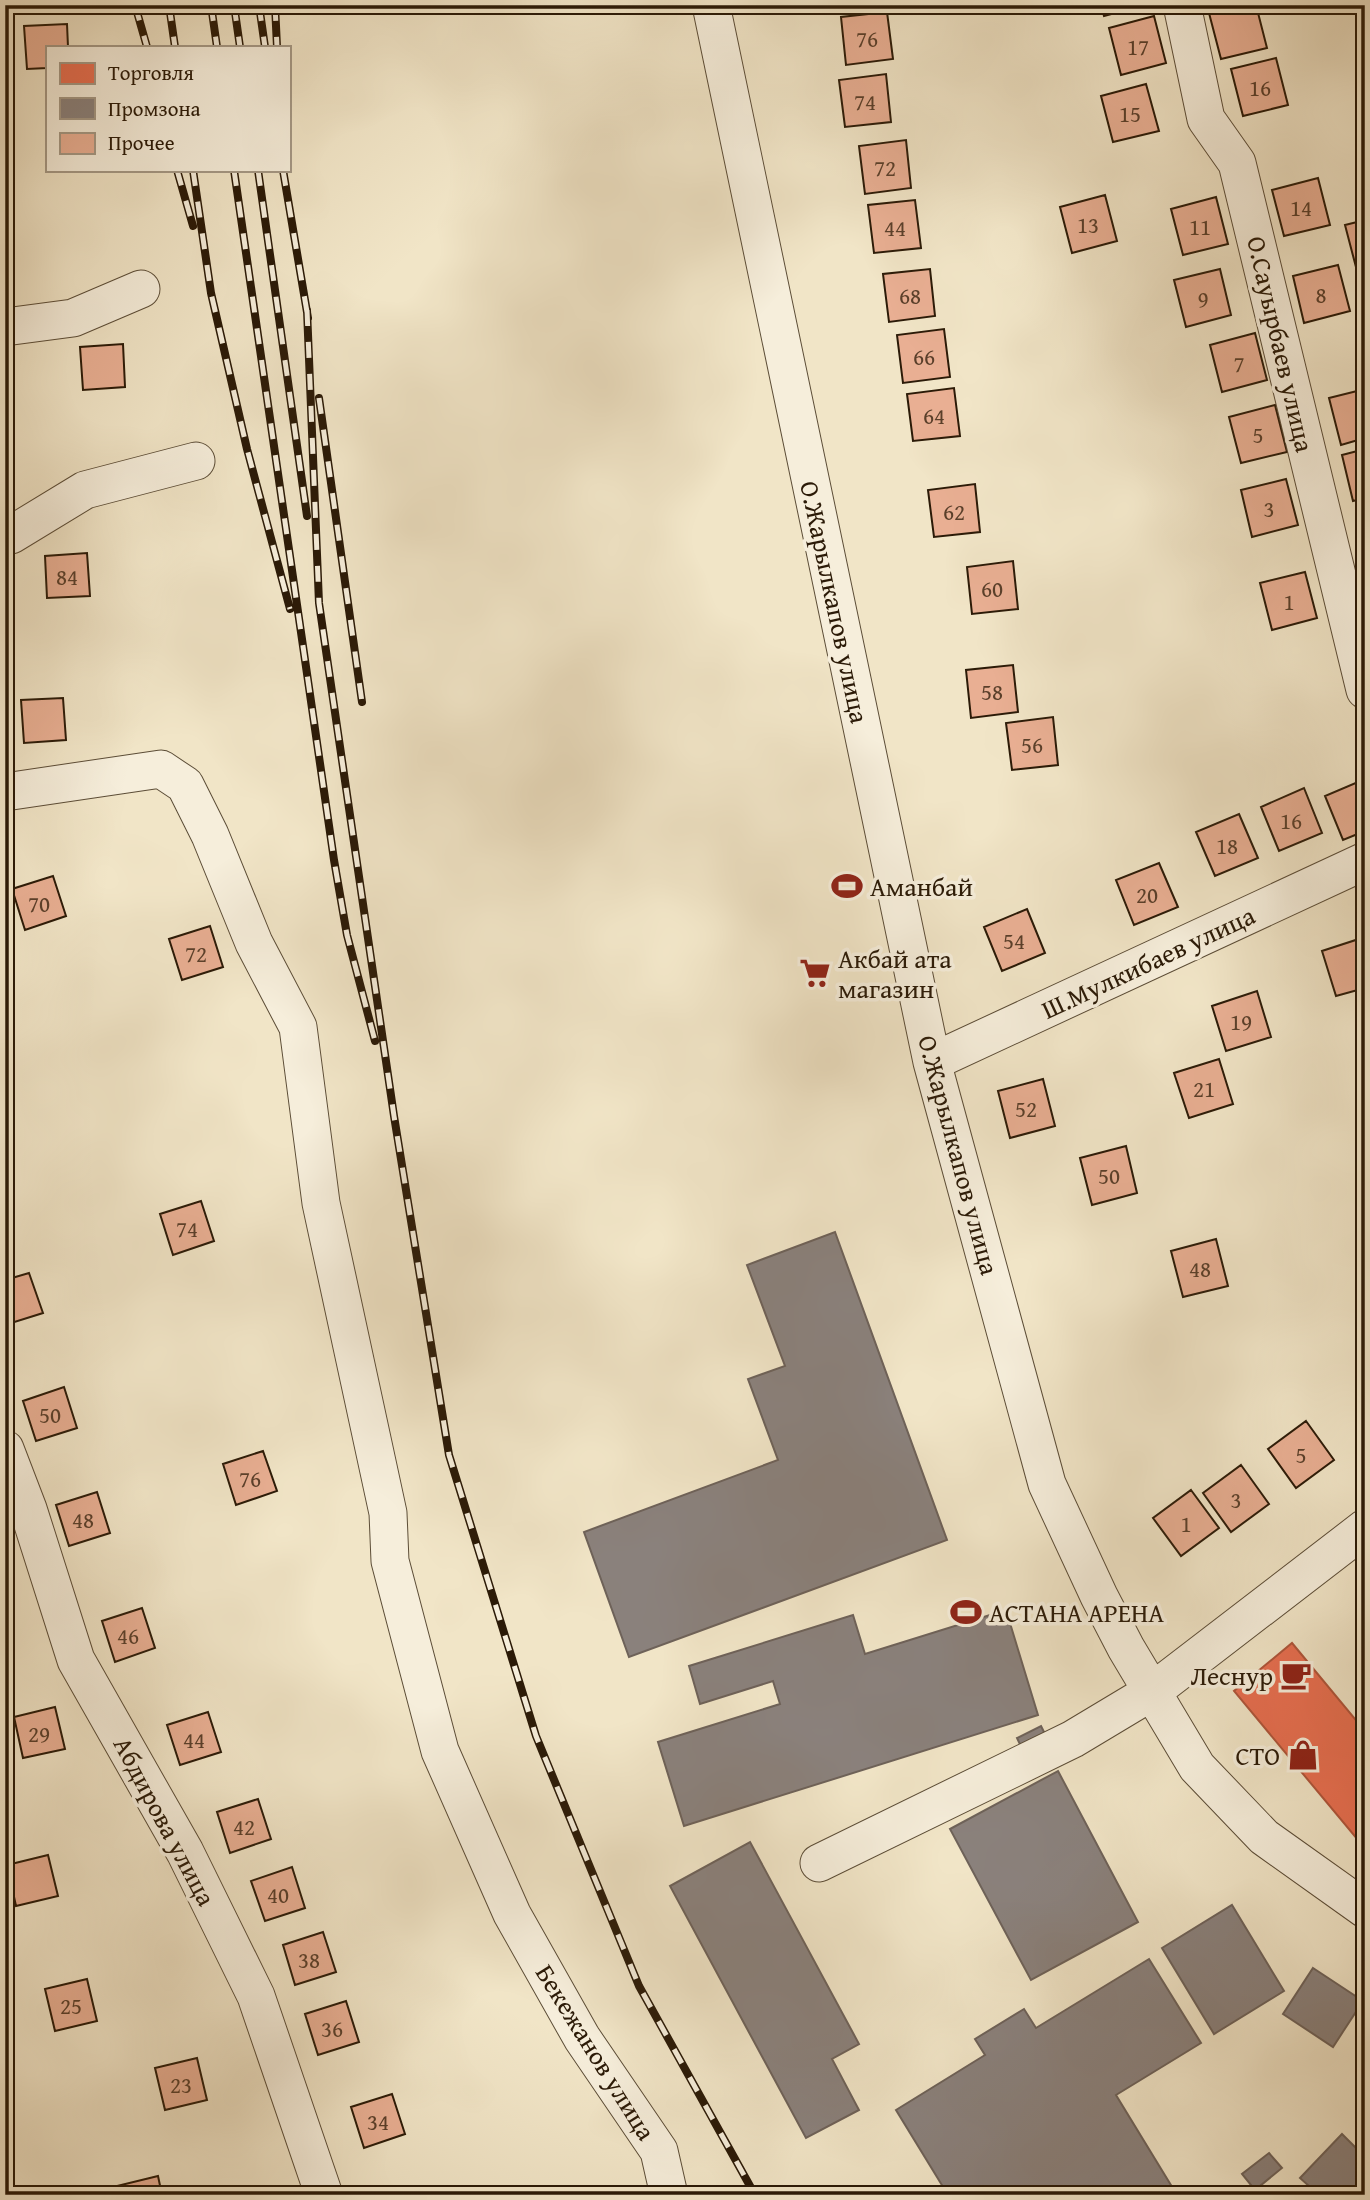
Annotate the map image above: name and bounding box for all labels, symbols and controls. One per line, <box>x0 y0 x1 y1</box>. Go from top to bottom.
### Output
house number: 76 <box>856 22 878 55</box>
house number: 17 <box>1127 30 1149 63</box>
legend <box>46 46 290 172</box>
text: Торговля <box>108 57 194 88</box>
house number: 16 <box>1249 71 1271 104</box>
house number: 74 <box>854 85 876 118</box>
text: Промзона <box>108 93 201 124</box>
house number: 15 <box>1119 97 1141 130</box>
text: Прочее <box>108 127 175 158</box>
house number: 72 <box>874 151 896 184</box>
house number: 14 <box>1290 191 1312 224</box>
house number: 13 <box>1077 208 1099 241</box>
house number: 11 <box>1189 210 1211 243</box>
house number: 44 <box>884 211 906 244</box>
street label: О.Сауырбаев улица <box>1237 232 1325 456</box>
house number: 8 <box>1315 278 1327 311</box>
house number: 68 <box>899 279 921 312</box>
house number: 9 <box>1197 282 1209 315</box>
house number: 66 <box>913 340 935 373</box>
house number: 7 <box>1233 347 1245 380</box>
house number: 64 <box>923 399 945 432</box>
house number: 5 <box>1252 418 1264 451</box>
street label: О.Жарылкапов улица <box>790 477 880 727</box>
house number: 3 <box>1263 492 1275 525</box>
house number: 62 <box>943 495 965 528</box>
house number: 84 <box>56 560 78 593</box>
house number: 60 <box>981 572 1003 605</box>
house number: 1 <box>1283 585 1295 618</box>
house number: 58 <box>981 675 1003 708</box>
house number: 56 <box>1021 728 1043 761</box>
house number: 16 <box>1280 804 1302 837</box>
house number: 18 <box>1216 829 1238 862</box>
place label: Аманбай <box>870 867 973 906</box>
sports icon: Аманбай <box>830 869 864 903</box>
house number: 20 <box>1136 878 1158 911</box>
house number: 70 <box>28 887 50 920</box>
street label: Ш.Мулкибаев улица <box>1035 895 1262 1029</box>
house number: 54 <box>1003 924 1025 957</box>
house number: 72 <box>185 937 207 970</box>
place label: Акбай ата магазин <box>838 939 952 1008</box>
supermarket icon: Акбай ата магазин <box>798 956 832 990</box>
house number: 19 <box>1230 1005 1252 1038</box>
street label: О.Жарылкапов улица <box>908 1031 1010 1280</box>
house number: 21 <box>1193 1072 1215 1105</box>
house number: 52 <box>1015 1092 1037 1125</box>
house number: 50 <box>1098 1159 1120 1192</box>
house number: 74 <box>176 1212 198 1245</box>
house number: 48 <box>1189 1252 1211 1285</box>
house number: 50 <box>39 1398 61 1431</box>
house number: 5 <box>1295 1438 1307 1471</box>
house number: 76 <box>239 1462 261 1495</box>
house number: 3 <box>1230 1483 1242 1516</box>
house number: 48 <box>72 1503 94 1536</box>
house number: 1 <box>1180 1507 1192 1540</box>
place label: АСТАНА АРЕНА <box>989 1593 1164 1632</box>
sports icon: АСТАНА АРЕНА <box>949 1595 983 1629</box>
house number: 46 <box>117 1619 139 1652</box>
place label: Леснур <box>1190 1656 1273 1695</box>
cafe icon: Леснур <box>1279 1658 1313 1692</box>
house number: 29 <box>28 1717 50 1750</box>
house number: 44 <box>183 1723 205 1756</box>
street label: Абдирова улица <box>104 1729 226 1913</box>
place label: СТО <box>1236 1736 1280 1775</box>
shop icon: СТО <box>1286 1738 1320 1772</box>
house number: 42 <box>233 1810 255 1843</box>
house number: 40 <box>267 1878 289 1911</box>
house number: 38 <box>298 1943 320 1976</box>
street label: Бекежанов улица <box>526 1956 666 2148</box>
house number: 25 <box>60 1989 82 2022</box>
house number: 36 <box>321 2012 343 2045</box>
house number: 23 <box>170 2068 192 2101</box>
house number: 34 <box>367 2105 389 2138</box>

